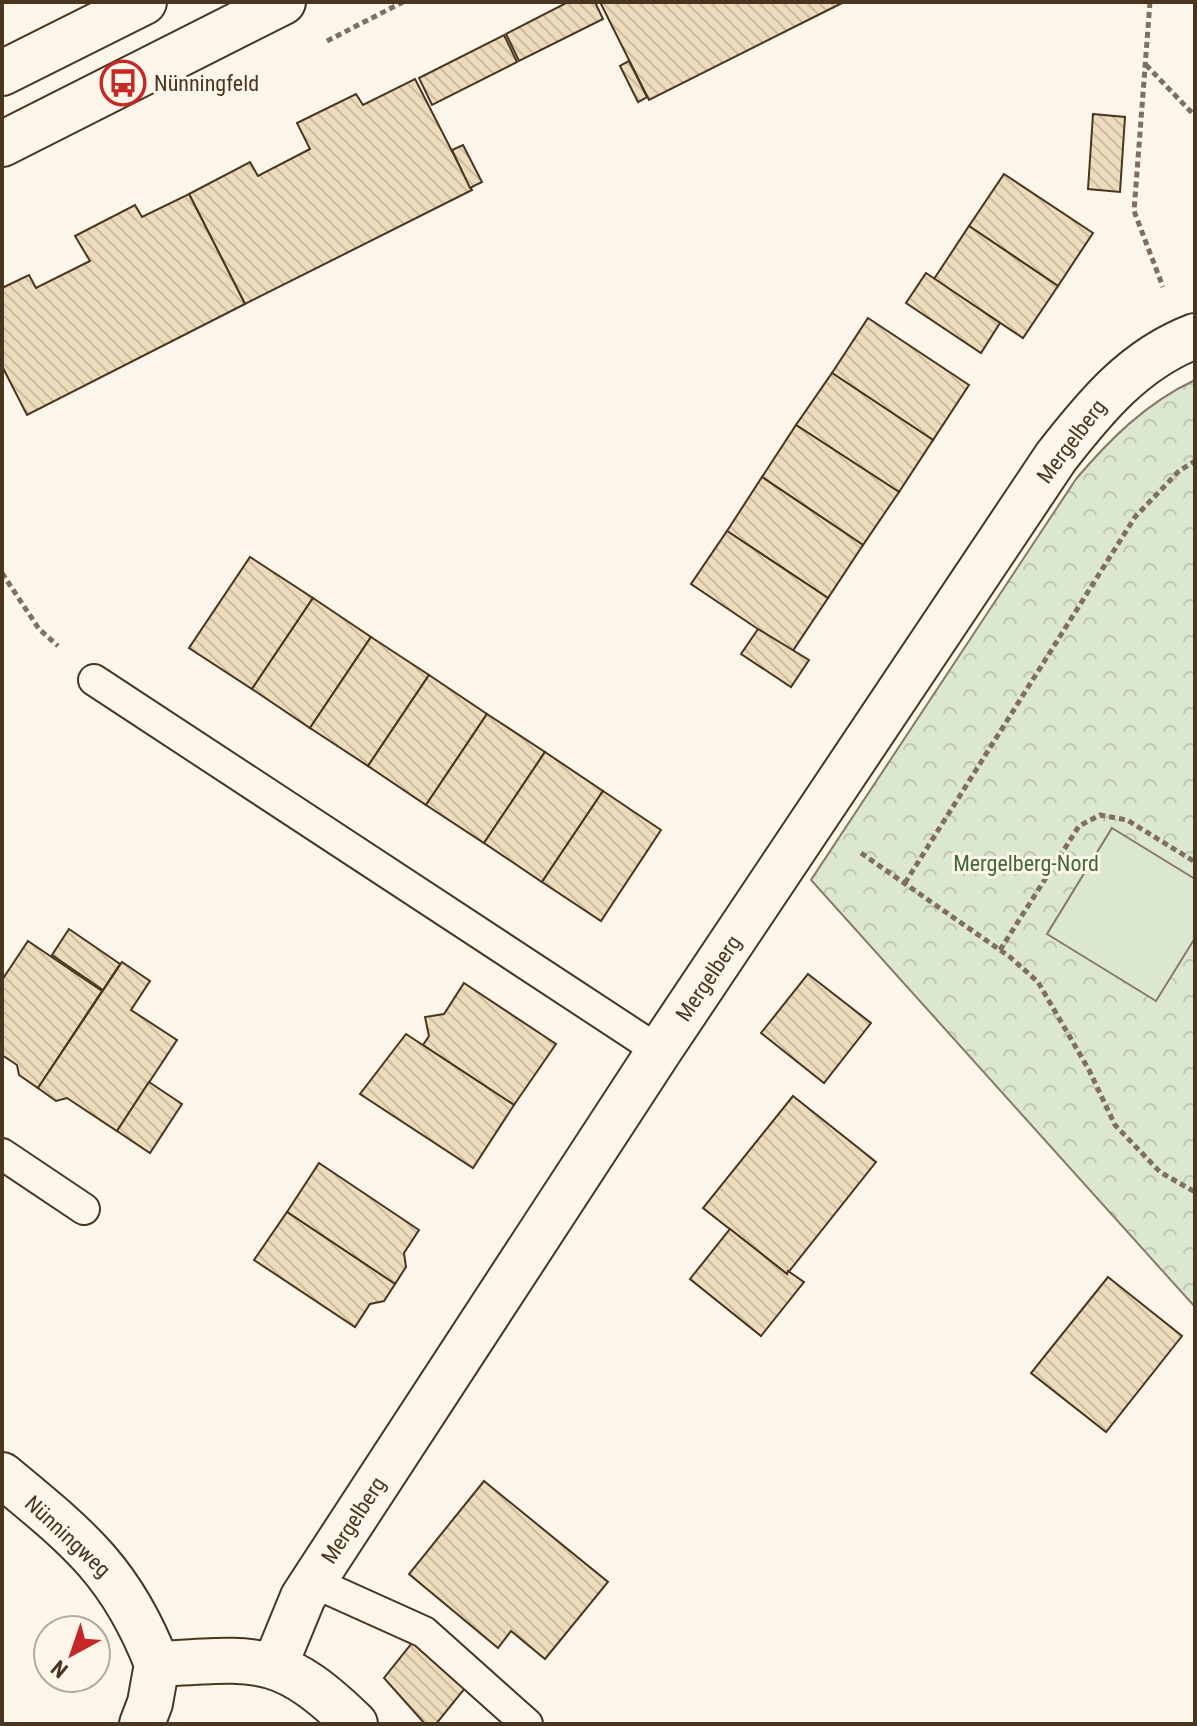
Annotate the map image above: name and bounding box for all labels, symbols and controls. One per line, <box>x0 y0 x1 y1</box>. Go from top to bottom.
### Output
bus stop icon: Nünningfeld <box>99 59 147 107</box>
place label: Nünningfeld <box>154 71 259 96</box>
street label: Mergelberg <box>1032 395 1111 488</box>
park label: Mergelberg-Nord <box>953 851 1099 876</box>
street label: Mergelberg <box>671 931 746 1026</box>
street label: Mergelberg <box>316 1472 391 1568</box>
street label: Nünningweg <box>20 1491 116 1582</box>
north arrow <box>32 1614 112 1694</box>
text: N <box>46 1655 73 1683</box>

